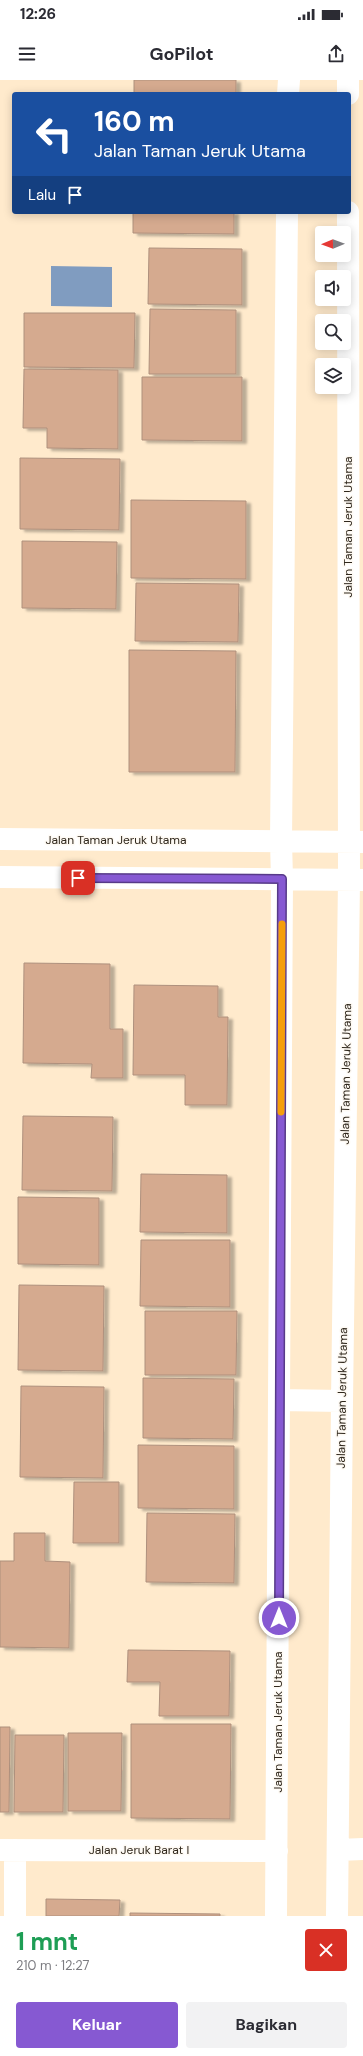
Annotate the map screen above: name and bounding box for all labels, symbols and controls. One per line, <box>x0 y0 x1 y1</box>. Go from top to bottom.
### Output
text: 12:26 <box>20 4 56 24</box>
text: GoPilot <box>149 42 214 66</box>
icon: menu <box>16 43 38 65</box>
icon: share <box>325 43 347 65</box>
text: 160 m <box>94 103 175 140</box>
icon: left <box>28 108 80 160</box>
text: Jalan Taman Jeruk Utama <box>94 139 306 163</box>
icon: arrive <box>64 184 86 206</box>
text: Lalu <box>28 185 56 205</box>
north arrow <box>315 226 351 262</box>
map controls <box>315 226 351 394</box>
button: sound <box>315 270 351 306</box>
button: search <box>315 314 351 350</box>
button: layers <box>315 358 351 394</box>
street label: Jalan Taman Jeruk Utama <box>340 456 356 598</box>
street label: Jalan Taman Jeruk Utama <box>45 832 187 848</box>
pin <box>61 861 95 895</box>
icon: arrive <box>67 867 89 889</box>
street label: Jalan Taman Jeruk Utama <box>337 1003 355 1145</box>
street label: Jalan Taman Jeruk Utama <box>333 1327 351 1469</box>
position arrow <box>258 1597 300 1639</box>
street label: Jalan Taman Jeruk Utama <box>270 1651 286 1793</box>
street label: Jalan Jeruk Barat I <box>89 1842 189 1858</box>
text: 1 mnt <box>16 1926 78 1957</box>
button: close <box>305 1929 347 1971</box>
text: 210 m · 12:27 <box>16 1957 89 1974</box>
button: Keluar <box>16 2002 178 2048</box>
button: Bagikan <box>186 2002 347 2048</box>

